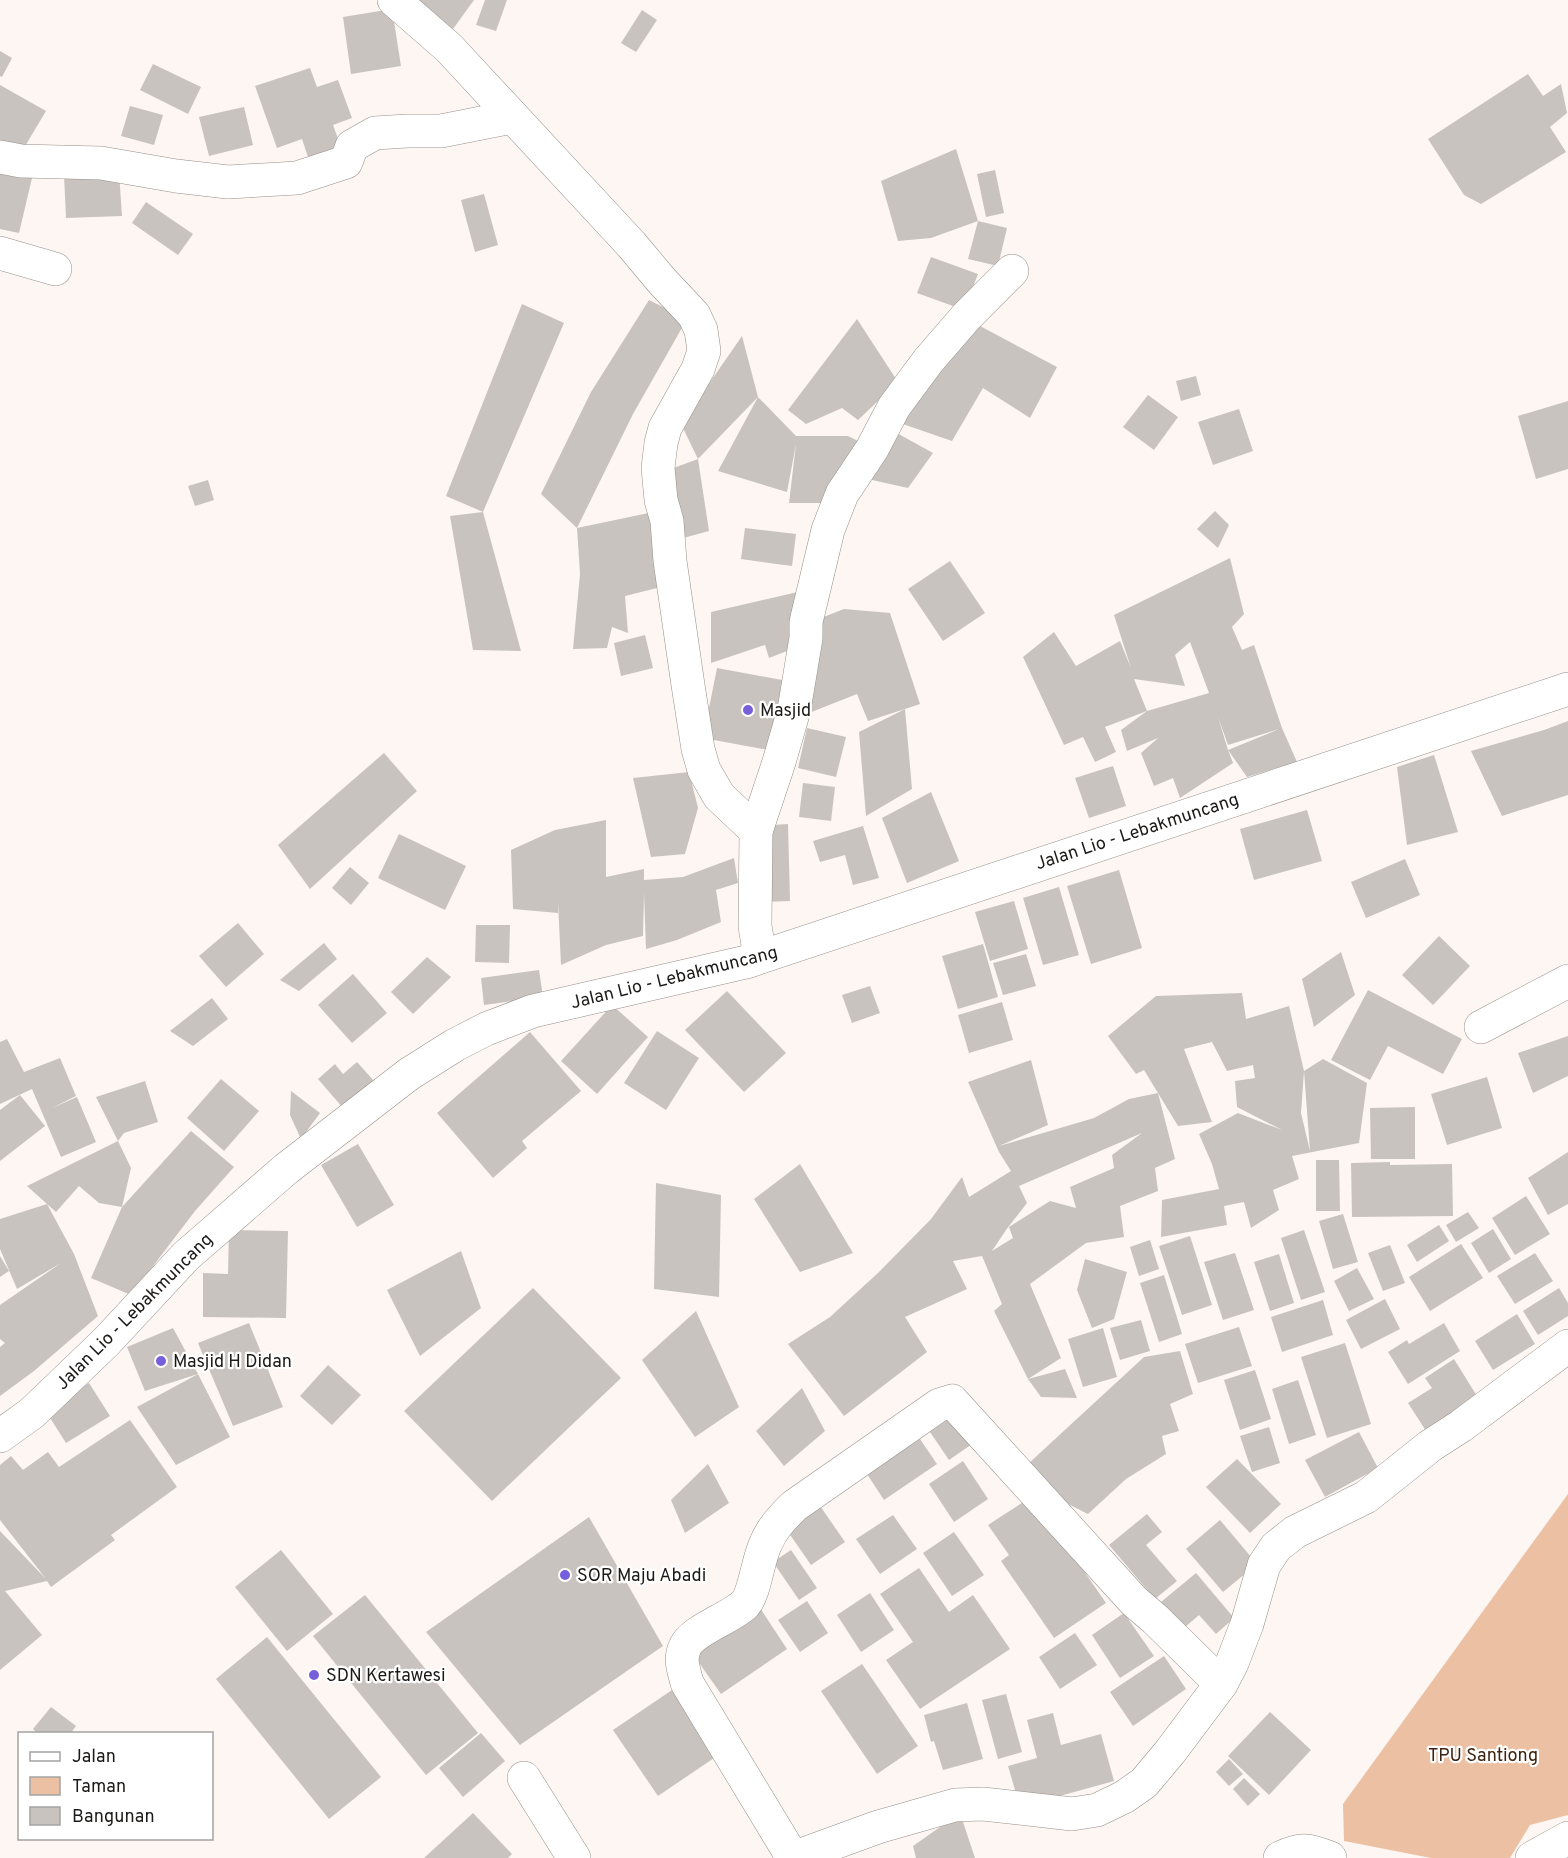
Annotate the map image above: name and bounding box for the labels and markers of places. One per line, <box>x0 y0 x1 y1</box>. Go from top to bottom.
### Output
place label: Masjid <box>760 700 811 723</box>
marker: Masjid <box>741 703 755 717</box>
place label: Masjid H Didan <box>173 1351 292 1374</box>
marker: Masjid H Didan <box>154 1354 168 1368</box>
place label: SOR Maju Abadi <box>577 1565 706 1588</box>
marker: SOR Maju Abadi <box>558 1568 572 1582</box>
place label: SDN Kertawesi <box>326 1665 446 1688</box>
marker: SDN Kertawesi <box>307 1668 321 1682</box>

